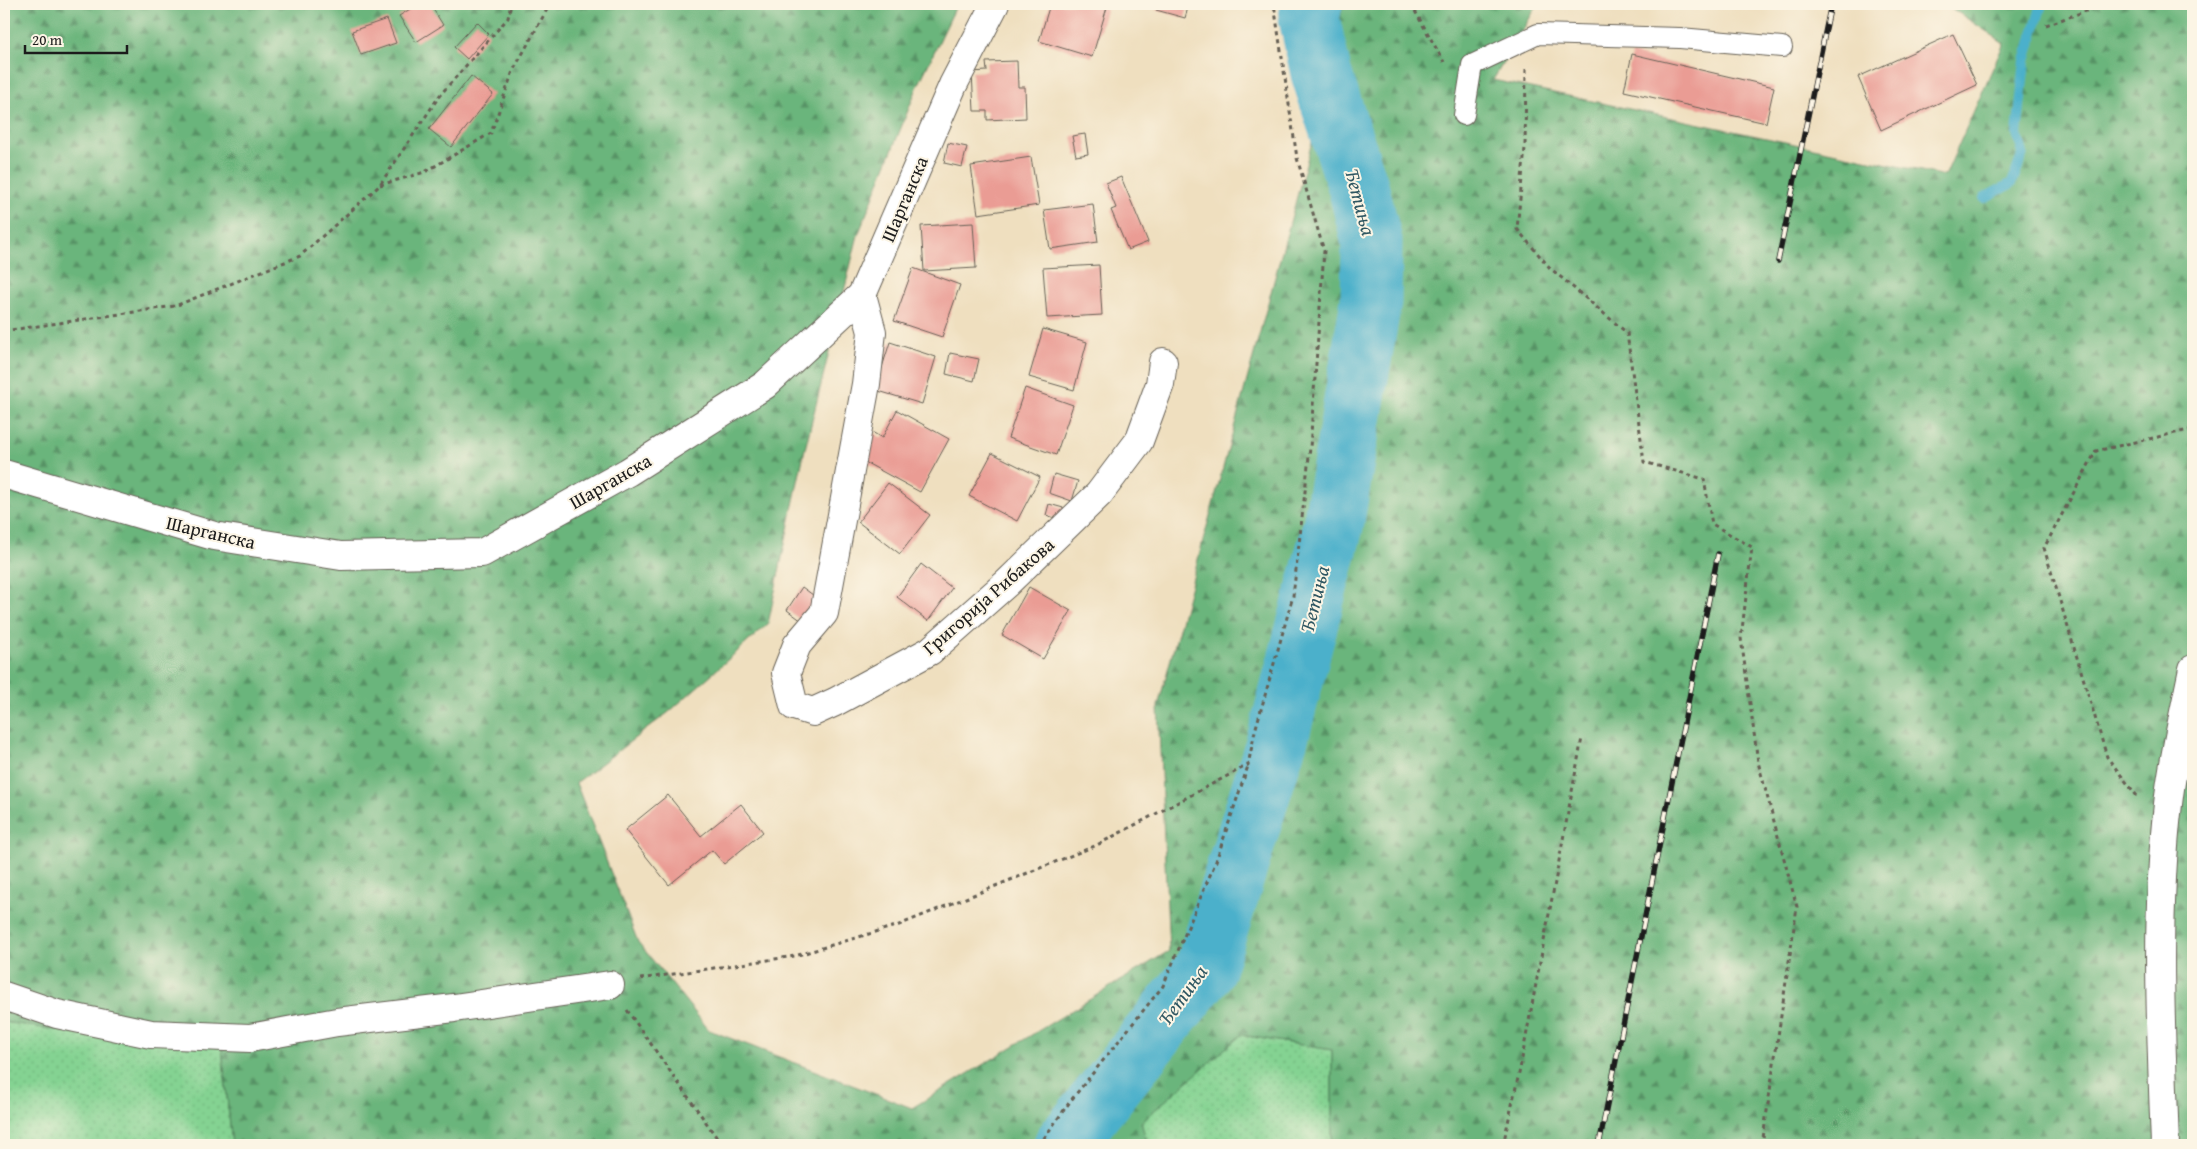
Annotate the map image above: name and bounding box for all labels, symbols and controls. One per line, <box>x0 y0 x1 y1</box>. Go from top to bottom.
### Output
scale bar <box>25 22 128 54</box>
text: 20 m <box>32 29 63 50</box>
street label: Шарганска <box>873 152 935 246</box>
water label: Ђетиња <box>1338 165 1384 239</box>
street label: Шарганска <box>564 446 656 516</box>
street label: Шарганска <box>164 508 258 556</box>
street label: Григорија Рибакова <box>916 531 1060 661</box>
water label: Ђетиња <box>1292 562 1336 635</box>
water label: Ђетиња <box>1150 958 1214 1031</box>

